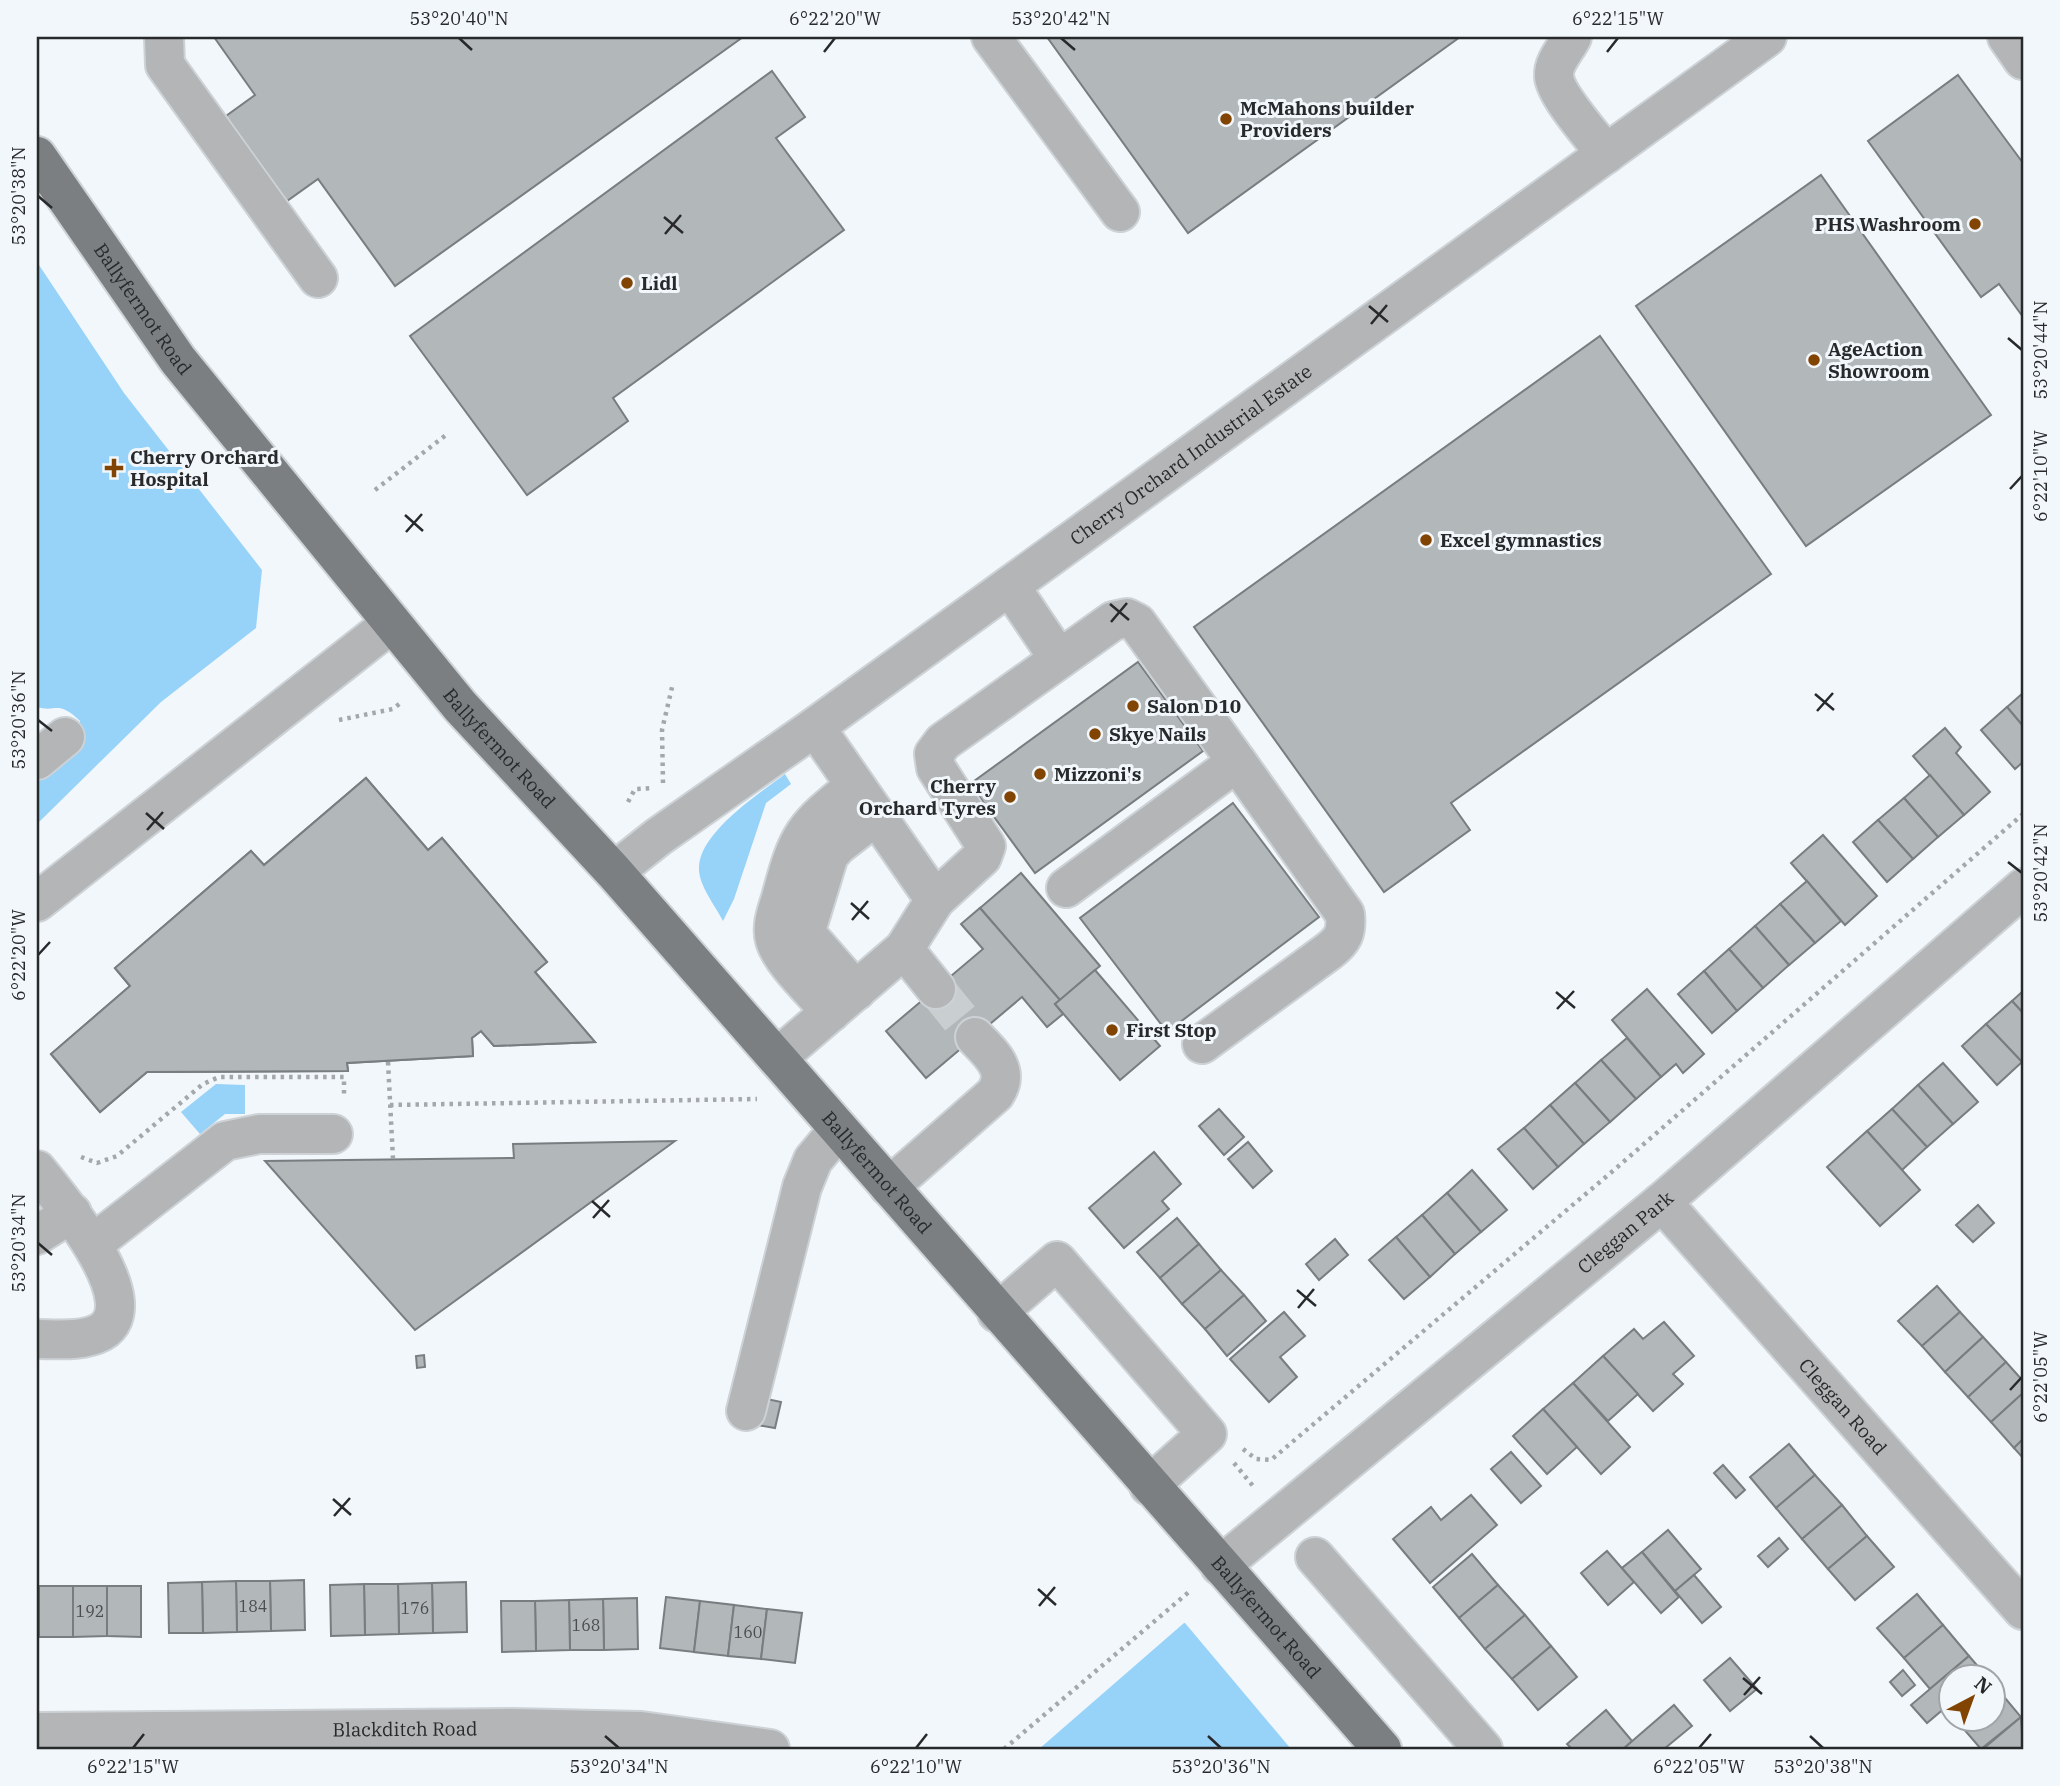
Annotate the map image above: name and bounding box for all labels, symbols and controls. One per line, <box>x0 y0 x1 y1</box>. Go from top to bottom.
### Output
text: 53°20'40"N <box>410 7 509 30</box>
text: 6°22'20"W <box>789 7 882 30</box>
text: 53°20'42"N <box>1012 7 1111 30</box>
text: 6°22'15"W <box>1572 7 1665 30</box>
place label: McMahons builder Providers <box>1240 96 1415 142</box>
marker: McMahons builder Providers <box>1218 111 1234 127</box>
text: 53°20'38"N <box>7 147 30 246</box>
place label: PHS Washroom <box>1815 212 1961 236</box>
marker: PHS Washroom <box>1967 216 1983 232</box>
street label: Ballyfermot Road <box>89 238 197 380</box>
place label: Lidl <box>641 271 677 295</box>
marker: Lidl <box>619 275 635 291</box>
text: 53°20'44"N <box>2029 301 2052 400</box>
place label: AgeAction Showroom <box>1828 337 1930 383</box>
marker: AgeAction Showroom <box>1806 352 1822 368</box>
street label: Cherry Orchard Industrial Estate <box>1065 359 1316 550</box>
text: 6°22'10"W <box>2029 429 2052 522</box>
place label: Cherry Orchard Hospital <box>130 445 279 491</box>
marker: Cherry Orchard Hospital <box>104 458 124 478</box>
place label: Excel gymnastics <box>1440 528 1602 552</box>
marker: Excel gymnastics <box>1418 532 1434 548</box>
text: 53°20'36"N <box>7 671 30 770</box>
street label: Ballyfermot Road <box>438 683 561 813</box>
place label: Salon D10 <box>1147 694 1241 718</box>
marker: Salon D10 <box>1125 698 1141 714</box>
place label: Skye Nails <box>1109 722 1206 746</box>
marker: Skye Nails <box>1087 726 1103 742</box>
place label: Mizzoni's <box>1054 762 1141 786</box>
marker: Mizzoni's <box>1032 766 1048 782</box>
place label: Cherry Orchard Tyres <box>859 774 996 820</box>
marker: Cherry Orchard Tyres <box>1002 789 1018 805</box>
text: 53°20'42"N <box>2029 824 2052 923</box>
text: 6°22'20"W <box>7 908 30 1001</box>
place label: First Stop <box>1126 1018 1217 1042</box>
marker: First Stop <box>1104 1022 1120 1038</box>
street label: Ballyfermot Road <box>817 1106 937 1239</box>
street label: Cleggan Park <box>1572 1186 1678 1279</box>
text: 53°20'34"N <box>7 1194 30 1293</box>
text: 6°22'05"W <box>2029 1330 2052 1423</box>
street label: Cleggan Road <box>1794 1353 1892 1460</box>
street label: Ballyfermot Road <box>1206 1551 1326 1683</box>
house number: 184 <box>239 1596 267 1616</box>
house number: 176 <box>401 1598 429 1618</box>
house number: 192 <box>76 1601 104 1621</box>
house number: 168 <box>572 1615 600 1635</box>
house number: 160 <box>734 1622 762 1642</box>
north arrow <box>1938 1664 2008 1734</box>
text: N <box>1970 1671 1997 1699</box>
street label: Blackditch Road <box>332 1716 478 1742</box>
text: 6°22'15"W <box>87 1755 180 1778</box>
text: 53°20'34"N <box>570 1755 669 1778</box>
text: 6°22'10"W <box>870 1755 963 1778</box>
text: 53°20'36"N <box>1172 1755 1271 1778</box>
text: 6°22'05"W <box>1653 1755 1746 1778</box>
text: 53°20'38"N <box>1774 1755 1873 1778</box>

